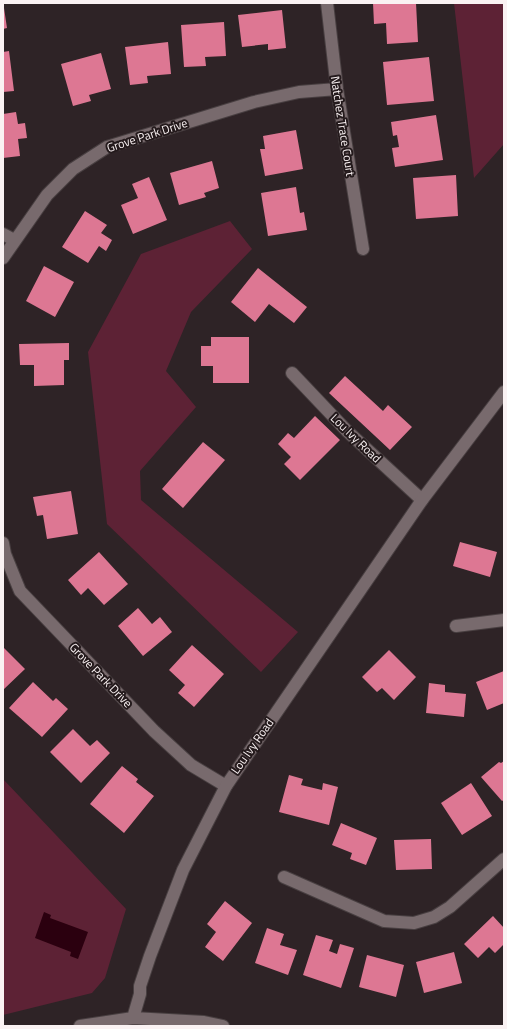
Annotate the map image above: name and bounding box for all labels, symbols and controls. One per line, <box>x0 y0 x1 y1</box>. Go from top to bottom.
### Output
street label: Natchez Trace Court <box>326 75 360 178</box>
street label: Grove Park Drive <box>104 113 190 157</box>
street label: Lou Ivy Road <box>326 409 386 467</box>
street label: Grove Park Drive <box>65 638 137 712</box>
street label: Lou Ivy Road <box>226 714 278 778</box>

